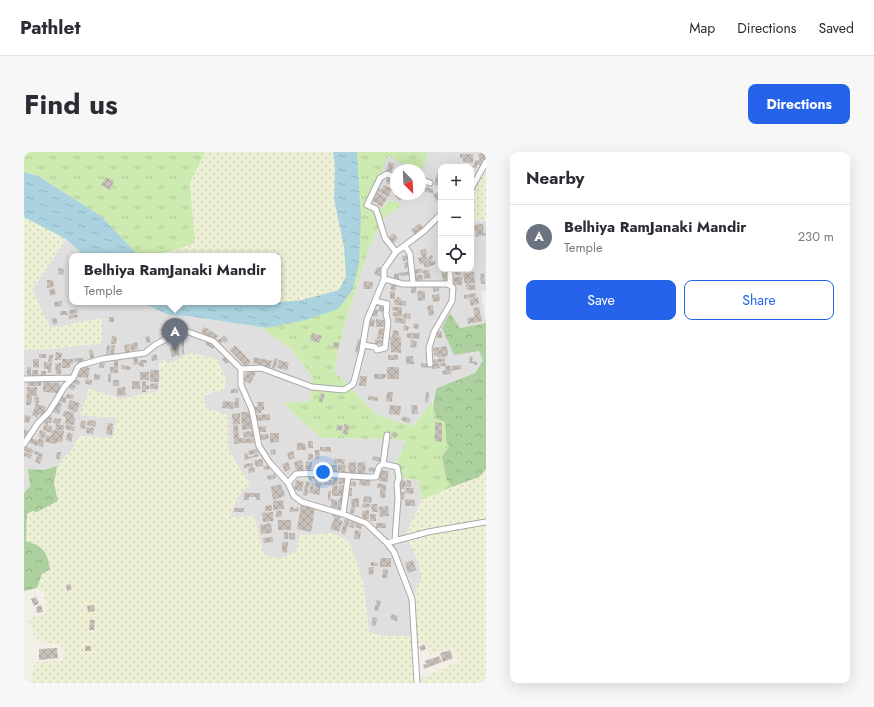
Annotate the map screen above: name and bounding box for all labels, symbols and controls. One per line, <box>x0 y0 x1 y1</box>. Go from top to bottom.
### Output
text: Pathlet <box>20 14 80 41</box>
text: Map <box>689 18 715 38</box>
text: Directions <box>737 18 797 38</box>
text: Saved <box>819 18 854 38</box>
text: Find us <box>24 84 118 125</box>
button: Directions <box>748 84 850 124</box>
north arrow <box>390 164 426 200</box>
map controls <box>438 164 474 272</box>
button: + <box>438 164 474 200</box>
text: Nearby <box>526 166 584 190</box>
button: − <box>438 200 474 236</box>
text: Belhiya RamJanaki Mandir <box>564 216 746 238</box>
text: A <box>534 227 544 246</box>
text: 230 m <box>798 227 834 246</box>
button: locate <box>438 236 474 272</box>
text: Temple <box>564 238 603 257</box>
popup <box>69 253 281 305</box>
text: Belhiya RamJanaki Mandir <box>84 259 266 281</box>
button: Save <box>526 280 676 320</box>
button: Share <box>684 280 834 320</box>
text: Temple <box>84 281 122 300</box>
pin: A <box>162 318 188 351</box>
your location <box>313 462 333 482</box>

